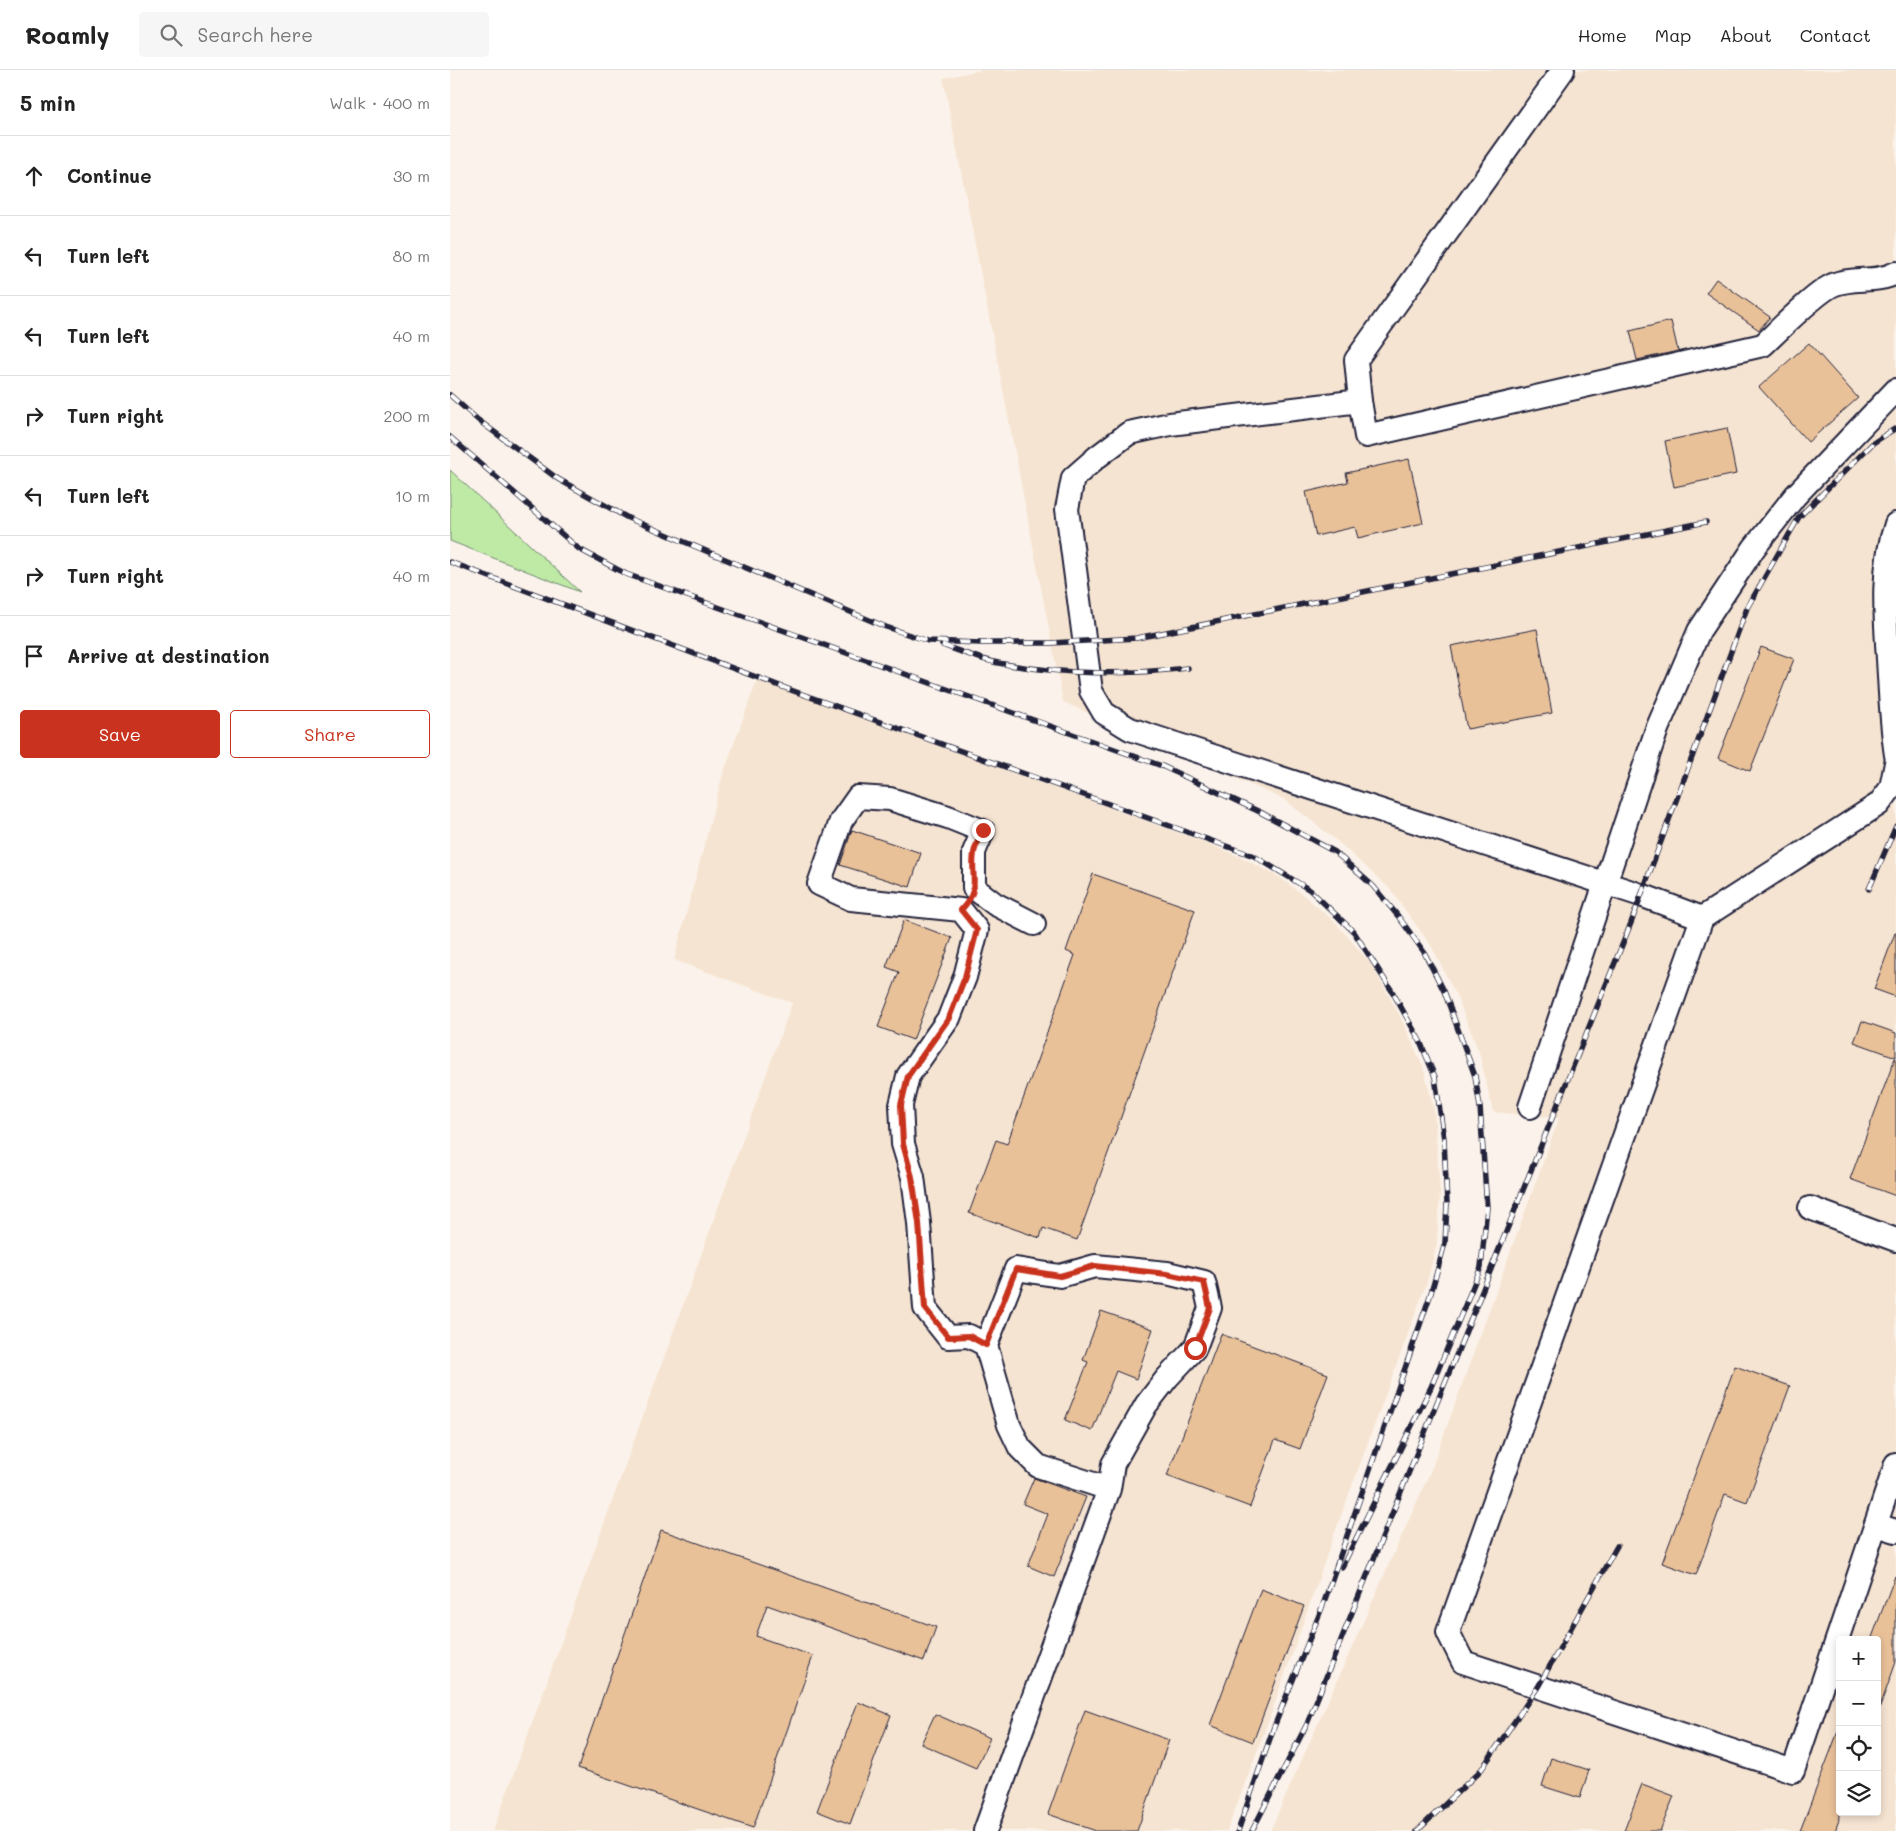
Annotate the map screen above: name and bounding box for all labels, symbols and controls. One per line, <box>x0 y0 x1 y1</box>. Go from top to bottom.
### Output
search box <box>139 12 489 57</box>
text: Roamly <box>25 19 109 50</box>
icon: search <box>157 21 185 49</box>
text: Search here <box>197 22 313 47</box>
text: Home <box>1578 23 1627 47</box>
text: Map <box>1655 23 1691 47</box>
text: About <box>1719 23 1772 47</box>
text: Contact <box>1800 23 1871 47</box>
text: 5 min <box>20 89 76 116</box>
text: Walk · 400 m <box>329 92 430 113</box>
icon: ahead <box>20 162 48 190</box>
text: Continue <box>67 163 152 188</box>
text: 30 m <box>393 165 430 186</box>
icon: left <box>20 242 48 270</box>
text: Turn left <box>67 243 150 268</box>
text: 80 m <box>393 245 430 266</box>
icon: left <box>20 322 48 350</box>
text: Turn left <box>67 323 150 348</box>
text: 40 m <box>393 325 430 346</box>
icon: right <box>20 402 48 430</box>
text: Turn right <box>67 403 164 428</box>
text: 200 m <box>383 405 430 426</box>
icon: left <box>20 482 48 510</box>
text: Turn left <box>67 483 150 508</box>
text: 10 m <box>395 485 430 506</box>
icon: right <box>20 562 48 590</box>
text: Turn right <box>67 563 164 588</box>
text: 40 m <box>393 565 430 586</box>
icon: arrive <box>20 642 48 670</box>
text: Arrive at destination <box>67 643 270 668</box>
button: Save <box>20 710 220 758</box>
button: Share <box>230 710 430 758</box>
route end <box>972 819 995 842</box>
route start <box>1184 1337 1207 1360</box>
map controls <box>1836 1636 1881 1816</box>
button: + <box>1836 1636 1881 1681</box>
button: − <box>1836 1681 1881 1726</box>
button: locate <box>1836 1726 1881 1771</box>
button: layers <box>1836 1771 1881 1816</box>

